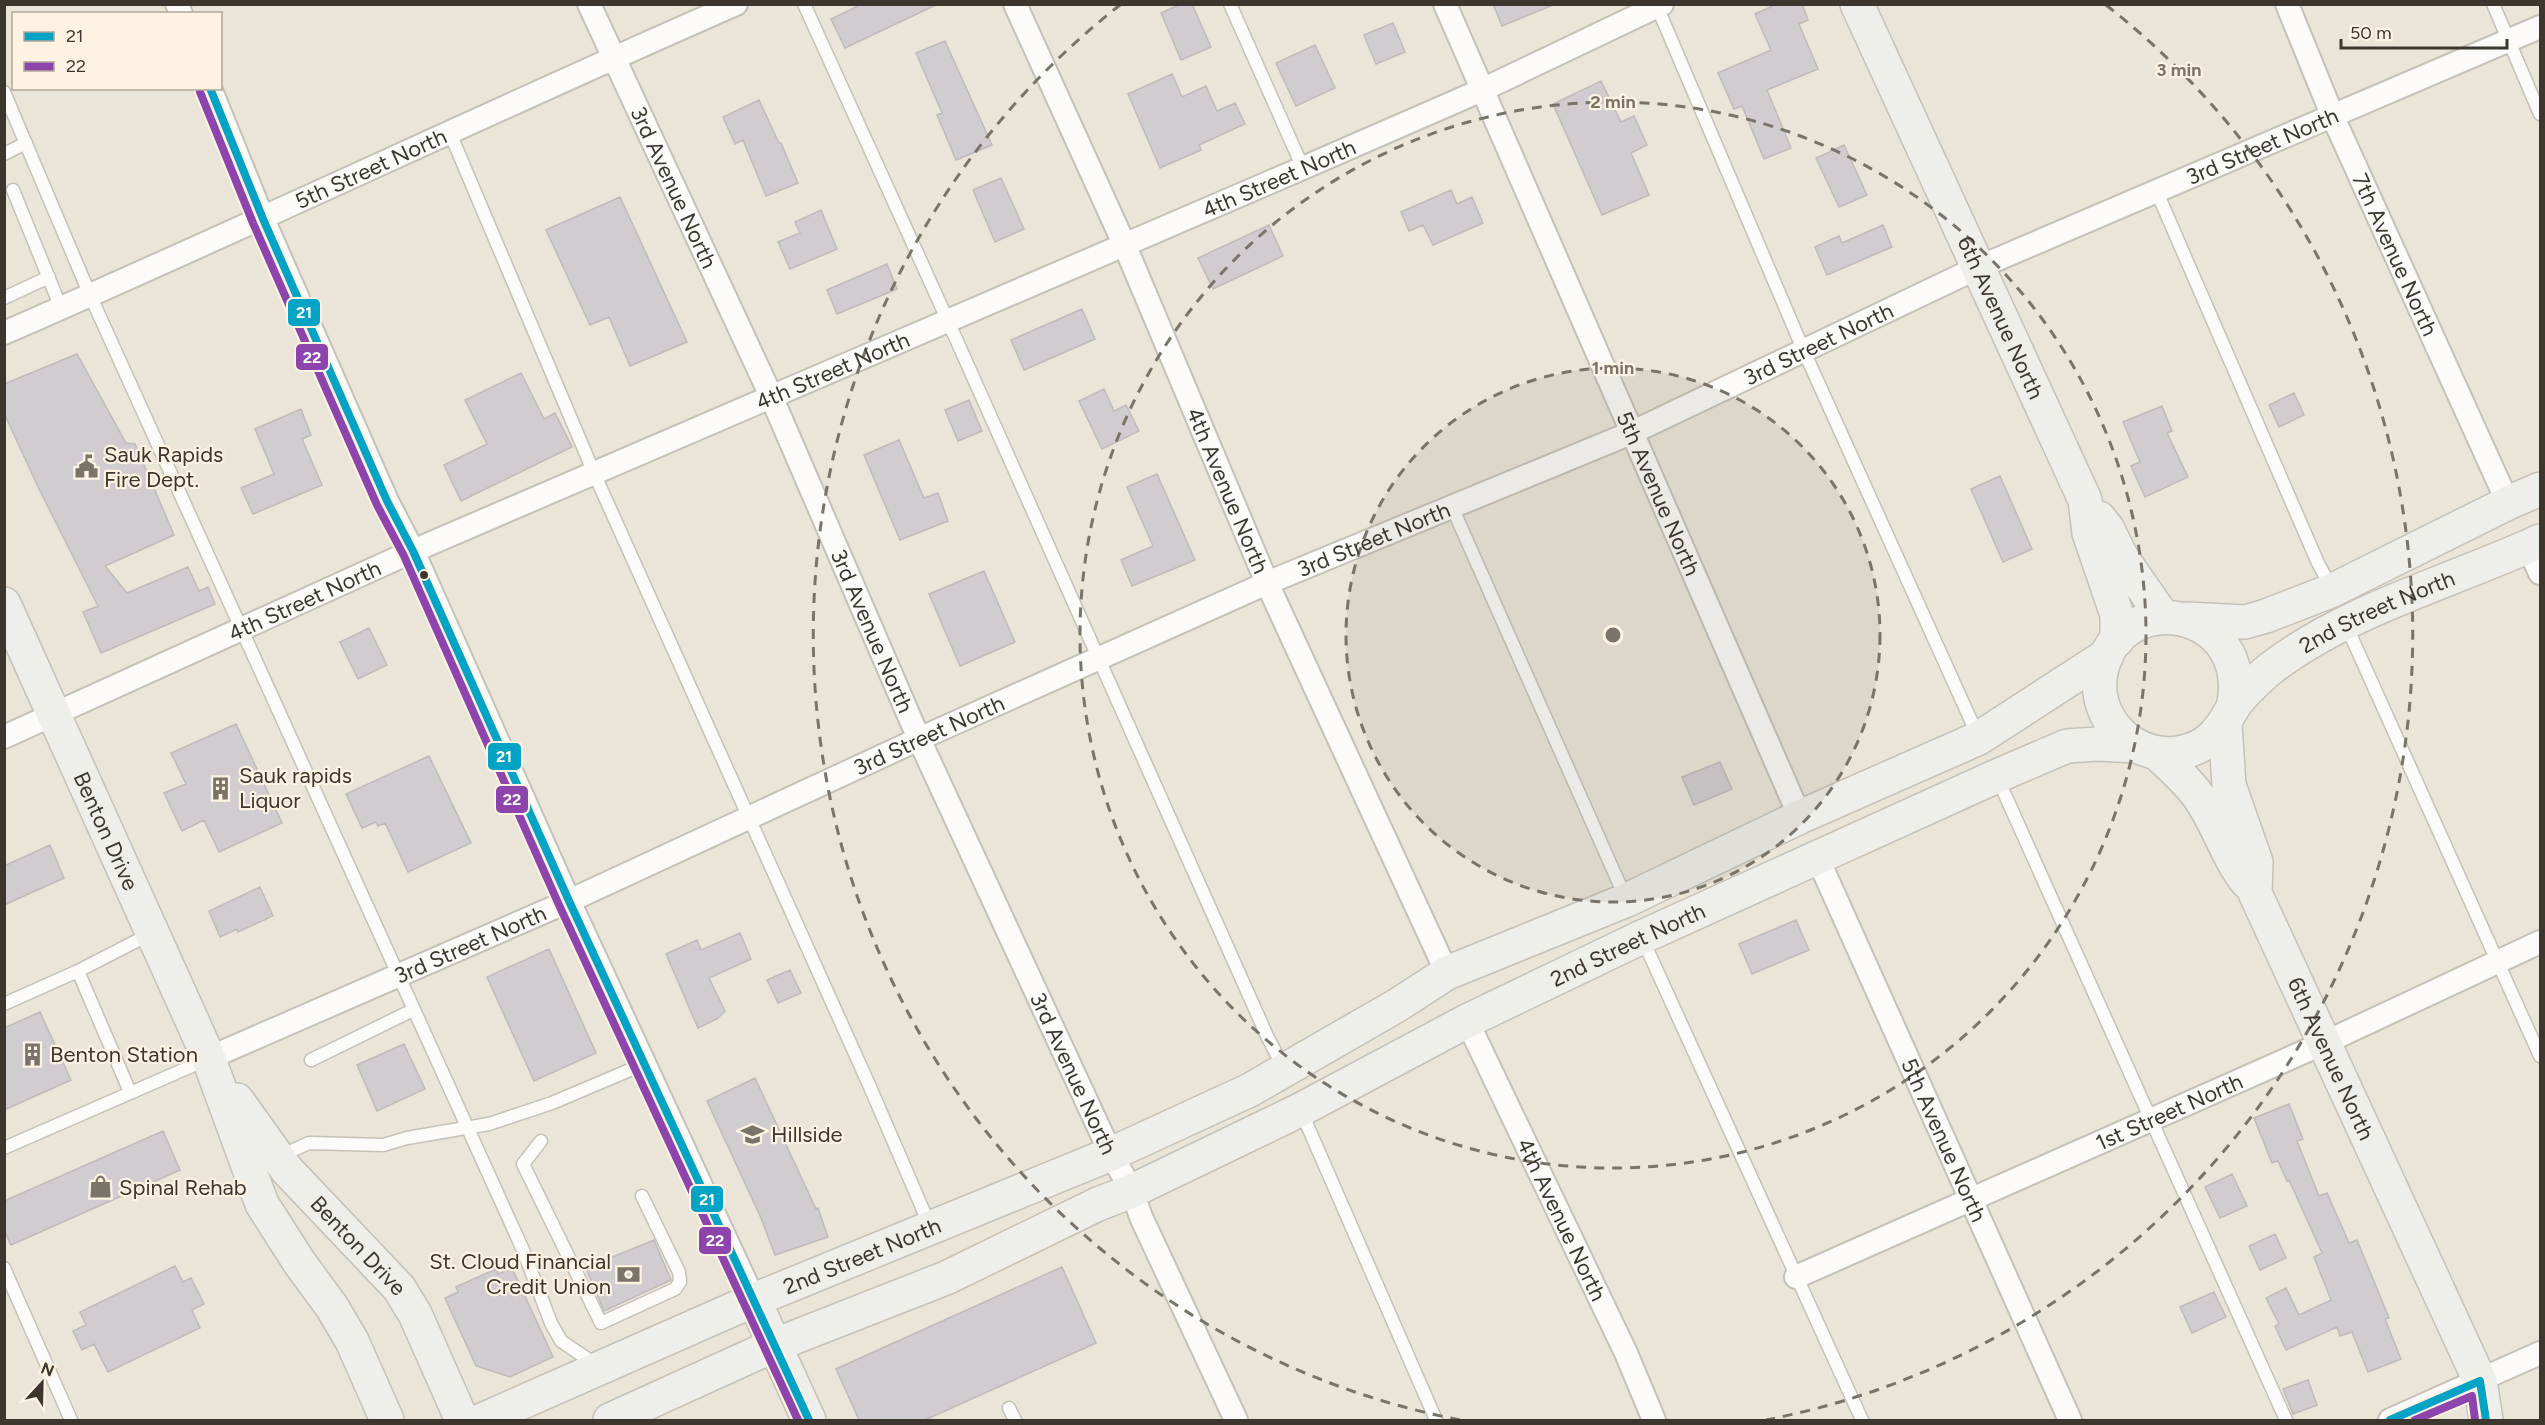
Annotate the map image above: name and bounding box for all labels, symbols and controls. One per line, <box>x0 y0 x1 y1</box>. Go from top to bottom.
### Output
legend <box>12 12 222 90</box>
scale bar <box>2341 12 2508 50</box>
text: 50 m <box>2350 22 2392 44</box>
text: 21 <box>66 25 84 47</box>
text: 22 <box>66 55 86 77</box>
text: 3 min <box>2157 59 2201 81</box>
text: 2 min <box>1590 91 1636 113</box>
street label: 3rd Avenue North <box>625 102 723 272</box>
street label: 3rd Street North <box>2182 102 2342 190</box>
street label: 5th Street North <box>291 122 451 215</box>
street label: 4th Street North <box>1198 133 1360 223</box>
street label: 7th Avenue North <box>2347 169 2444 340</box>
street label: 6th Avenue North <box>1952 232 2050 403</box>
street label: 3rd Street North <box>1739 296 1898 391</box>
line badge: 21 <box>287 298 321 327</box>
text: 21 <box>296 303 312 322</box>
street label: 4th Street North <box>752 326 913 415</box>
line badge: 22 <box>295 343 329 371</box>
text: 22 <box>303 348 321 367</box>
text: 1 min <box>1592 357 1634 379</box>
street label: 4th Avenue North <box>1181 403 1275 577</box>
street label: 5th Avenue North <box>1611 407 1706 580</box>
place label: Sauk Rapids Fire Dept. <box>104 441 223 493</box>
public building icon: Sauk Rapids Fire Dept. <box>73 454 99 480</box>
street label: 3rd Street North <box>1293 496 1454 583</box>
street label: 3rd Avenue North <box>825 545 919 717</box>
street label: 4th Street North <box>224 554 385 647</box>
street label: 2nd Street North <box>2294 564 2458 659</box>
unlabelled marker <box>418 569 430 581</box>
centre of rings <box>1603 625 1623 645</box>
street label: 3rd Street North <box>849 689 1008 781</box>
line badge: 21 <box>487 742 522 771</box>
text: 21 <box>496 747 512 766</box>
place label: Sauk rapids Liquor <box>239 762 352 814</box>
street label: Benton Drive <box>68 767 145 895</box>
building icon: Sauk rapids Liquor <box>208 775 234 801</box>
line badge: 22 <box>495 785 529 814</box>
text: 22 <box>503 790 521 809</box>
street label: 2nd Street North <box>1546 897 1709 993</box>
street label: 3rd Street North <box>390 899 550 989</box>
street label: 6th Avenue North <box>2282 973 2380 1144</box>
street label: 3rd Avenue North <box>1025 988 1123 1158</box>
building icon: Benton Station <box>19 1041 45 1067</box>
place label: Benton Station <box>50 1041 198 1068</box>
street label: 5th Avenue North <box>1896 1054 1993 1226</box>
street label: 1st Street North <box>2091 1067 2247 1156</box>
school or university icon: Hillside <box>740 1121 766 1147</box>
place label: Hillside <box>771 1121 843 1148</box>
street label: 4th Avenue North <box>1512 1134 1613 1305</box>
shop icon: Spinal Rehab <box>88 1174 114 1200</box>
place label: Spinal Rehab <box>119 1174 247 1201</box>
line badge: 21 <box>690 1185 724 1213</box>
street label: Benton Drive <box>305 1190 412 1301</box>
text: 21 <box>699 1190 715 1209</box>
street label: 2nd Street North <box>779 1212 945 1300</box>
line badge: 22 <box>698 1226 732 1255</box>
text: 22 <box>706 1231 724 1250</box>
place label: St. Cloud Financial Credit Union <box>429 1248 611 1300</box>
bank icon: St. Cloud Financial Credit Union <box>616 1261 642 1287</box>
north arrow <box>12 1353 72 1413</box>
text: N <box>38 1358 57 1381</box>

